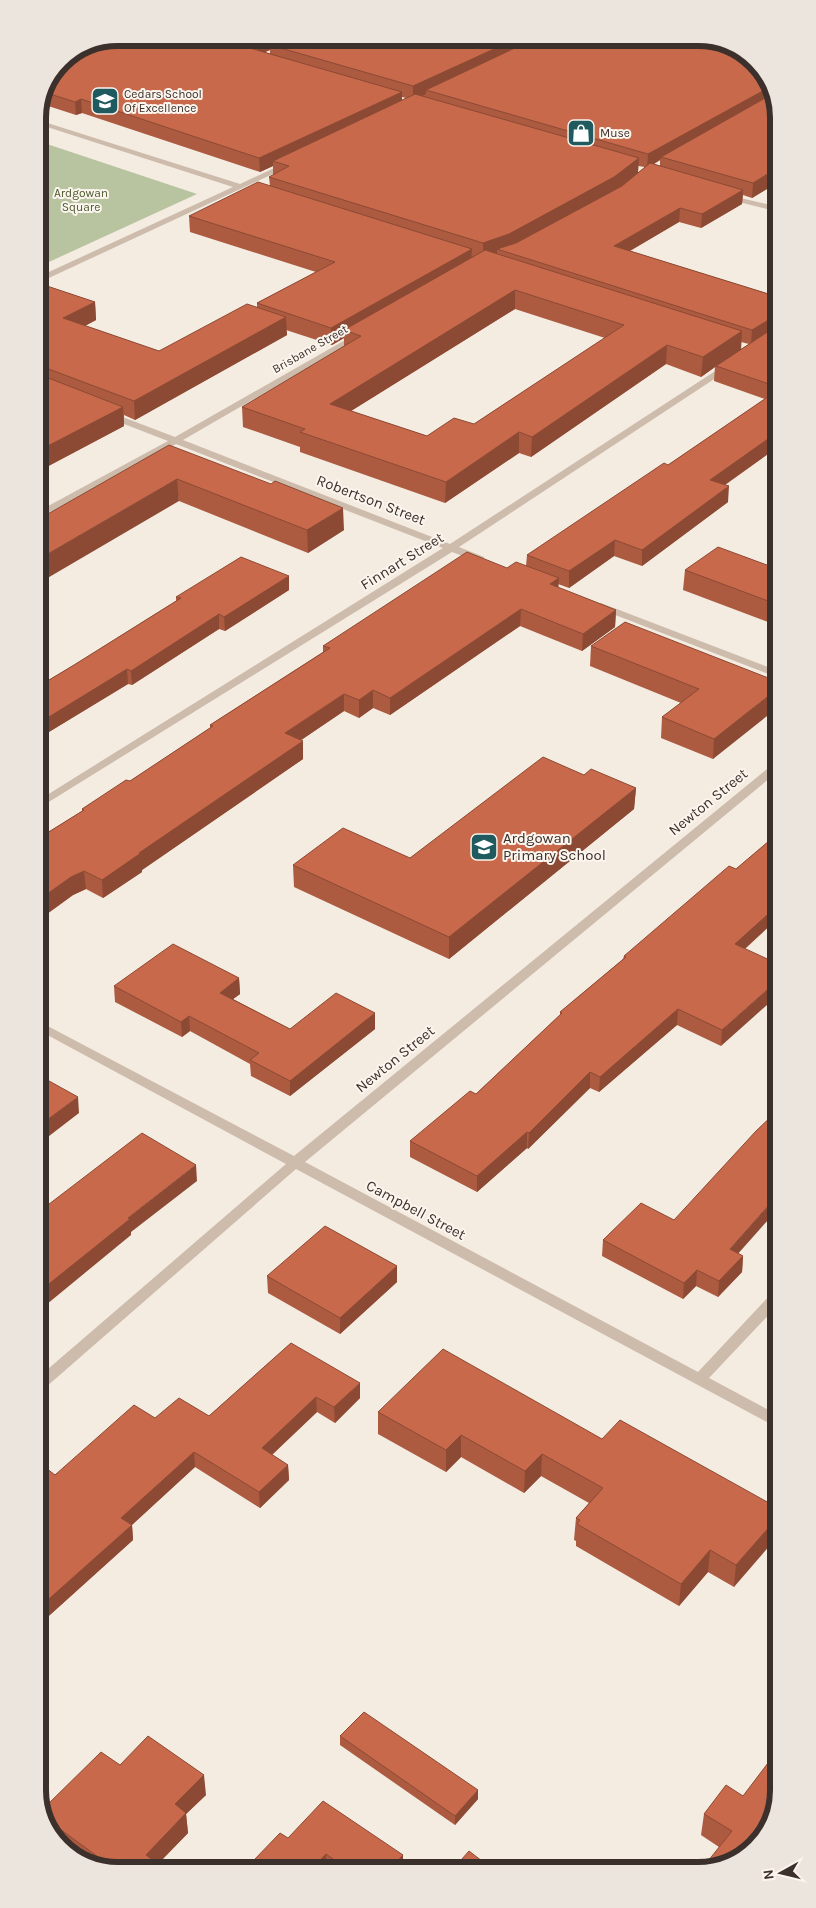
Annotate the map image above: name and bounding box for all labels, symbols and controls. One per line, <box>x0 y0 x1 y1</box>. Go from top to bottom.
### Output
school or university icon: Cedars School Of Excellence <box>90 86 120 116</box>
place label: Cedars School Of Excellence <box>124 87 202 115</box>
shop icon: Muse <box>566 118 596 148</box>
place label: Muse <box>600 126 630 140</box>
park label: Ardgowan Square <box>54 186 108 214</box>
street label: Brisbane Street <box>270 322 351 376</box>
street label: Robertson Street <box>314 471 428 529</box>
street label: Finnart Street <box>357 528 447 594</box>
street label: Newton Street <box>665 764 751 839</box>
place label: Ardgowan Primary School <box>503 829 606 864</box>
school or university icon: Ardgowan Primary School <box>469 832 499 862</box>
street label: Newton Street <box>352 1021 438 1096</box>
street label: Campbell Street <box>363 1176 469 1244</box>
north arrow <box>756 1848 806 1898</box>
text: N <box>760 1869 778 1881</box>

